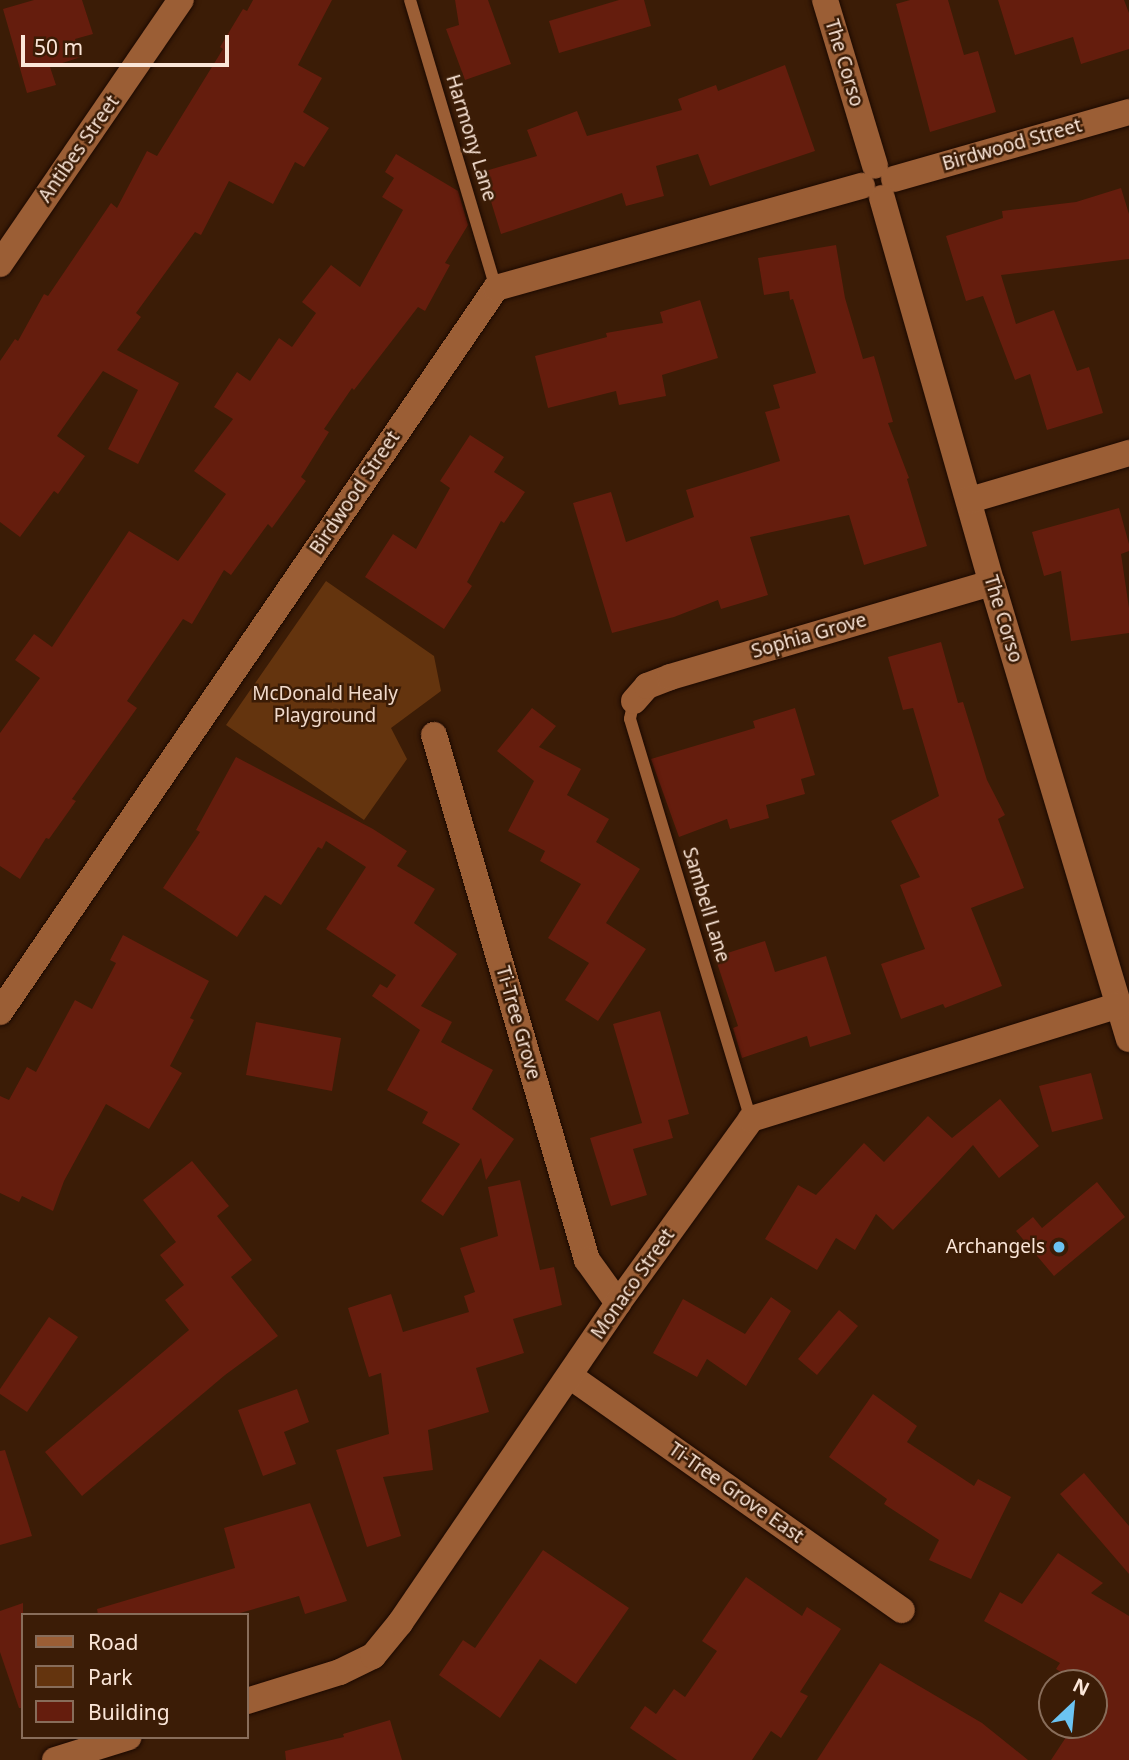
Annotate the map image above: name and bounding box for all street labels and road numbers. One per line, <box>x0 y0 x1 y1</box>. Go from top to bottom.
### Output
street label: The Corso <box>820 17 868 109</box>
street label: Harmony Lane <box>441 72 501 204</box>
street label: Antibes Street <box>34 91 124 207</box>
street label: Birdwood Street <box>940 114 1084 176</box>
street label: Birdwood Street <box>305 427 405 559</box>
street label: The Corso <box>979 573 1027 665</box>
street label: Sophia Grove <box>749 609 869 663</box>
street label: Sambell Lane <box>678 845 734 965</box>
street label: Ti-Tree Grove <box>491 964 545 1082</box>
street label: Monaco Street <box>586 1224 680 1344</box>
street label: Ti-Tree Grove East <box>664 1438 808 1548</box>

